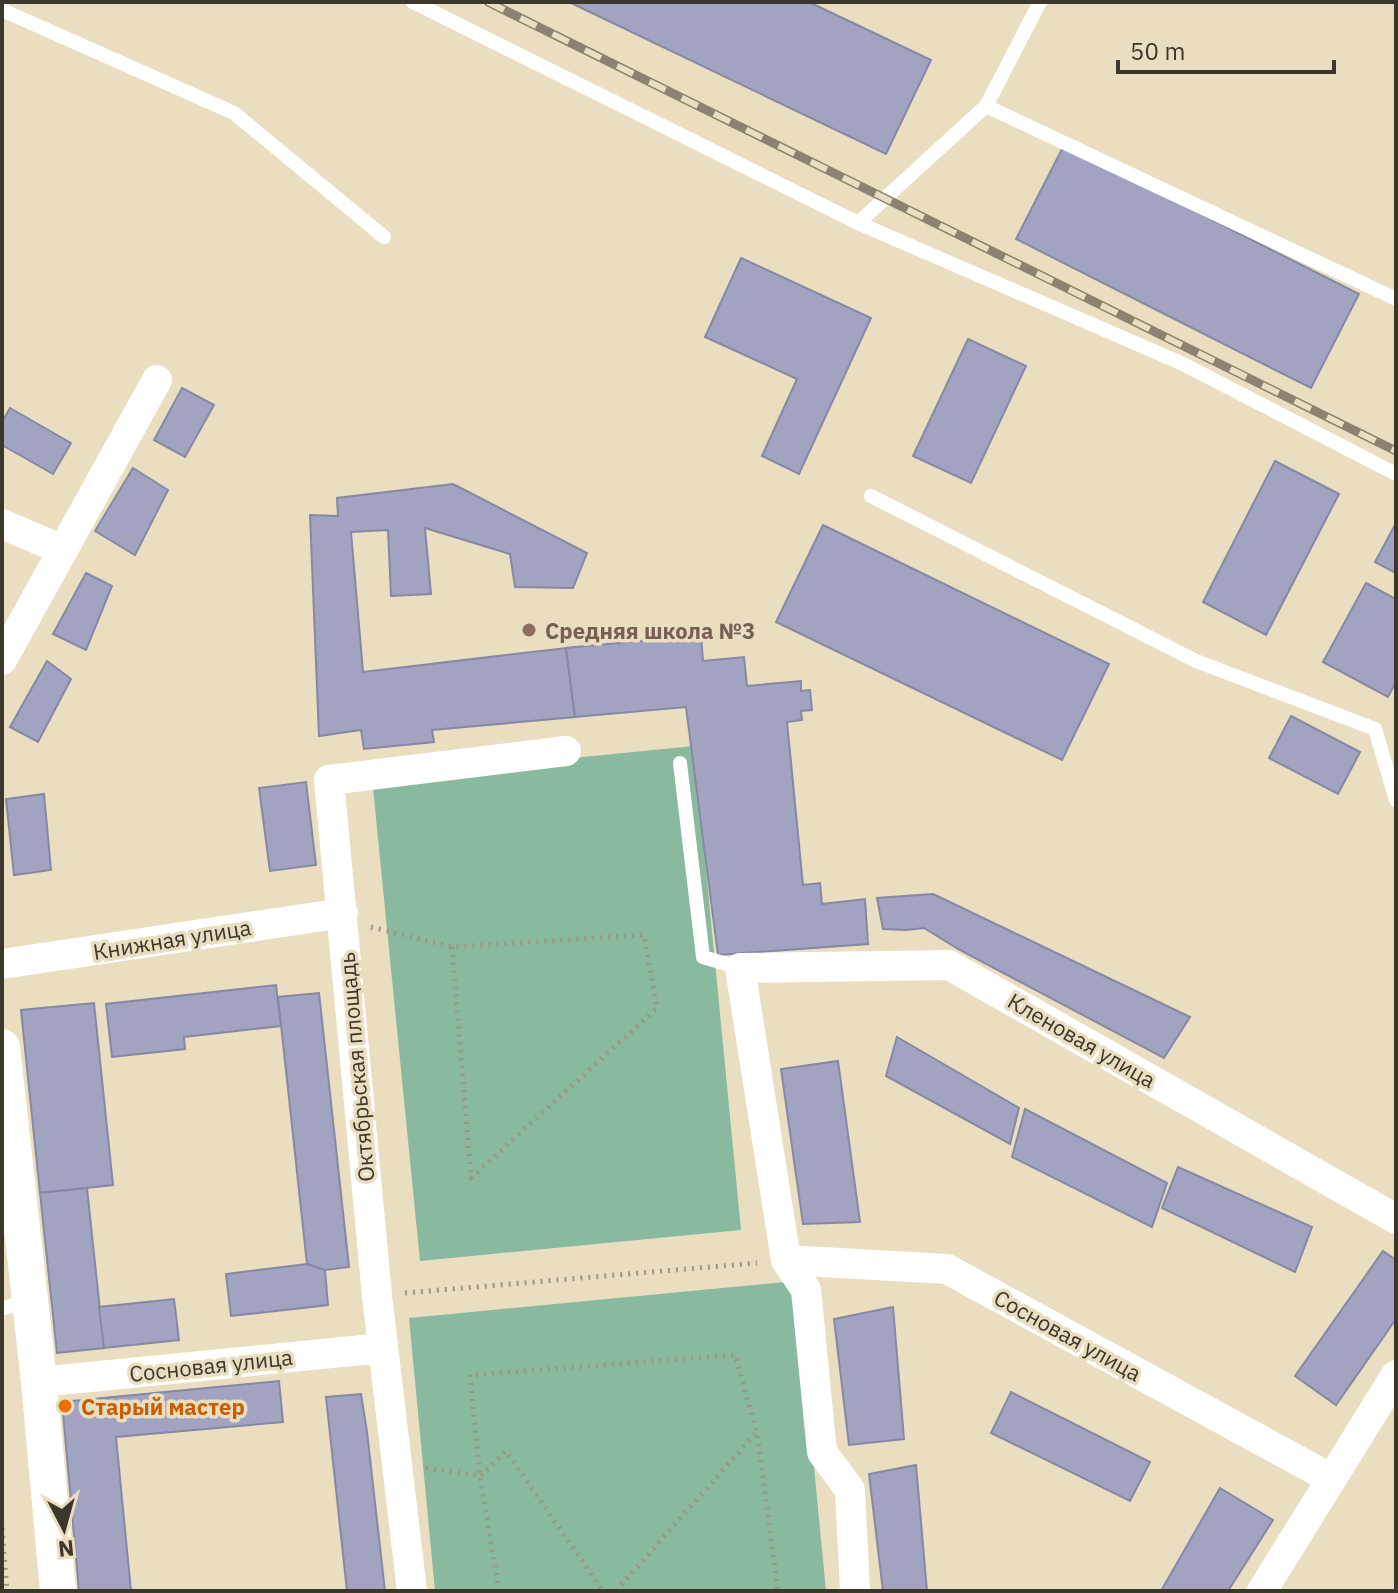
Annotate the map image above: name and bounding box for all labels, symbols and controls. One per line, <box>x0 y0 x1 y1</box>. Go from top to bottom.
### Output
scale bar <box>1118 24 1334 74</box>
text: 50 m <box>1130 35 1185 67</box>
place label: Средняя школа №3 <box>545 616 755 645</box>
marker: Средняя школа №3 <box>520 621 538 639</box>
street label: Книжная улица <box>91 912 253 966</box>
street label: Октябрьская площадь <box>332 951 380 1183</box>
street label: Кленовая улица <box>1003 986 1161 1094</box>
street label: Сосновая улица <box>989 1283 1147 1388</box>
street label: Сосновая улица <box>128 1342 294 1388</box>
place label: Старый мастер <box>81 1392 245 1421</box>
marker: Старый мастер <box>56 1397 74 1415</box>
north arrow <box>24 1489 104 1569</box>
text: N <box>57 1534 76 1565</box>

